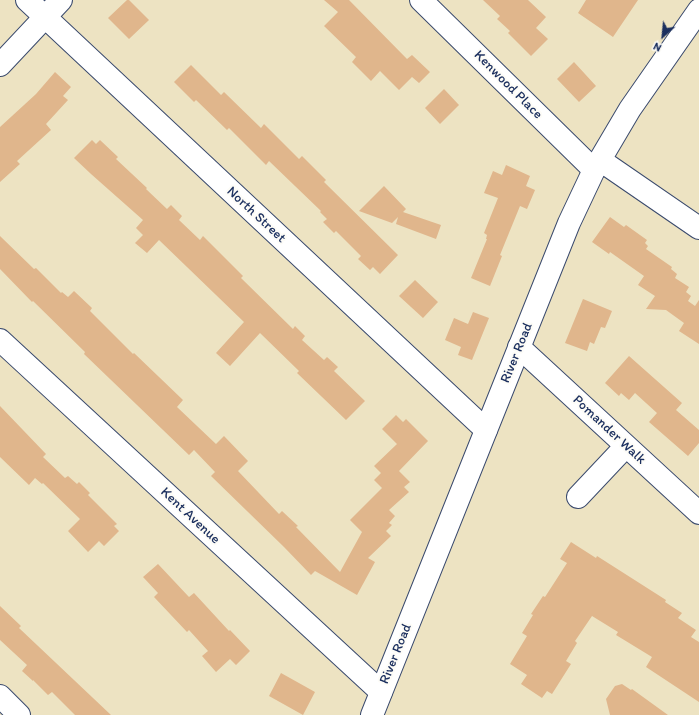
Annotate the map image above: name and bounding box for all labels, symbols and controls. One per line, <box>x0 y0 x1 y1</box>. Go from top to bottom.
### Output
north arrow <box>643 16 683 56</box>
text: N <box>651 40 664 55</box>
street label: Kenwood Place <box>470 47 546 123</box>
street label: North Street <box>223 183 289 247</box>
street label: River Road <box>497 320 537 386</box>
street label: Pomander Walk <box>569 392 649 468</box>
street label: Kent Avenue <box>157 484 223 548</box>
street label: River Road <box>376 621 416 687</box>

